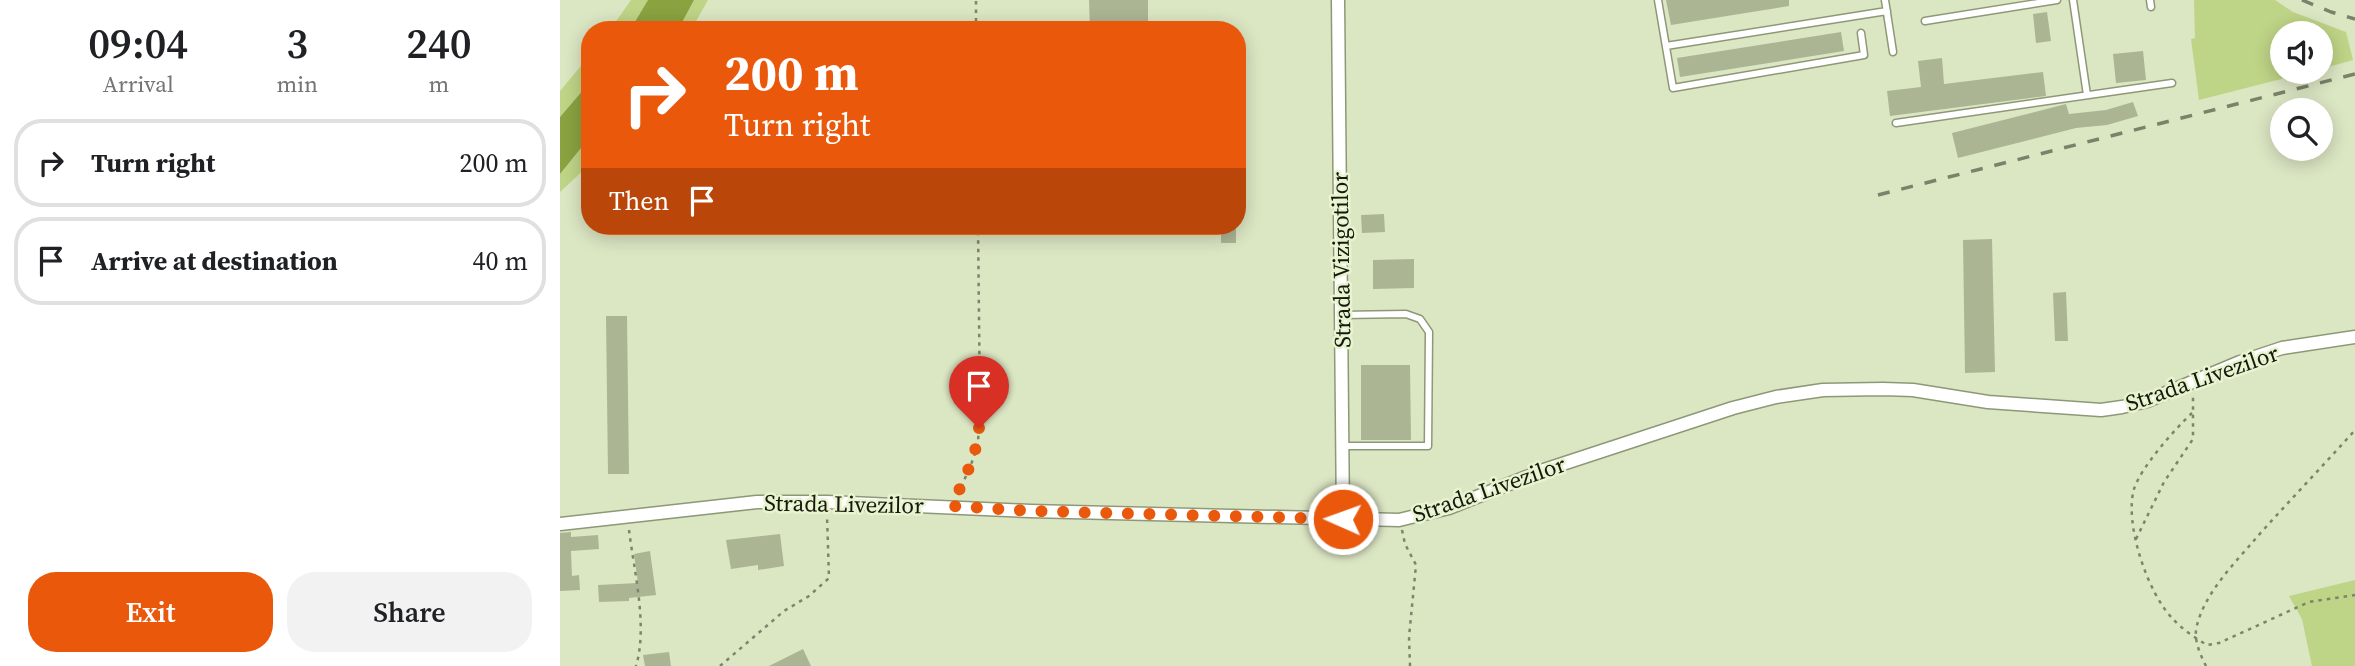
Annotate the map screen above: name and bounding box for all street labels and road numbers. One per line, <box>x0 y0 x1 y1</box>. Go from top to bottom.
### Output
street label: Strada Vizigotilor <box>1323 171 1359 348</box>
street label: Strada Livezilor <box>2121 337 2283 419</box>
street label: Strada Livezilor <box>1408 448 1570 530</box>
street label: Strada Livezilor <box>764 487 924 521</box>

